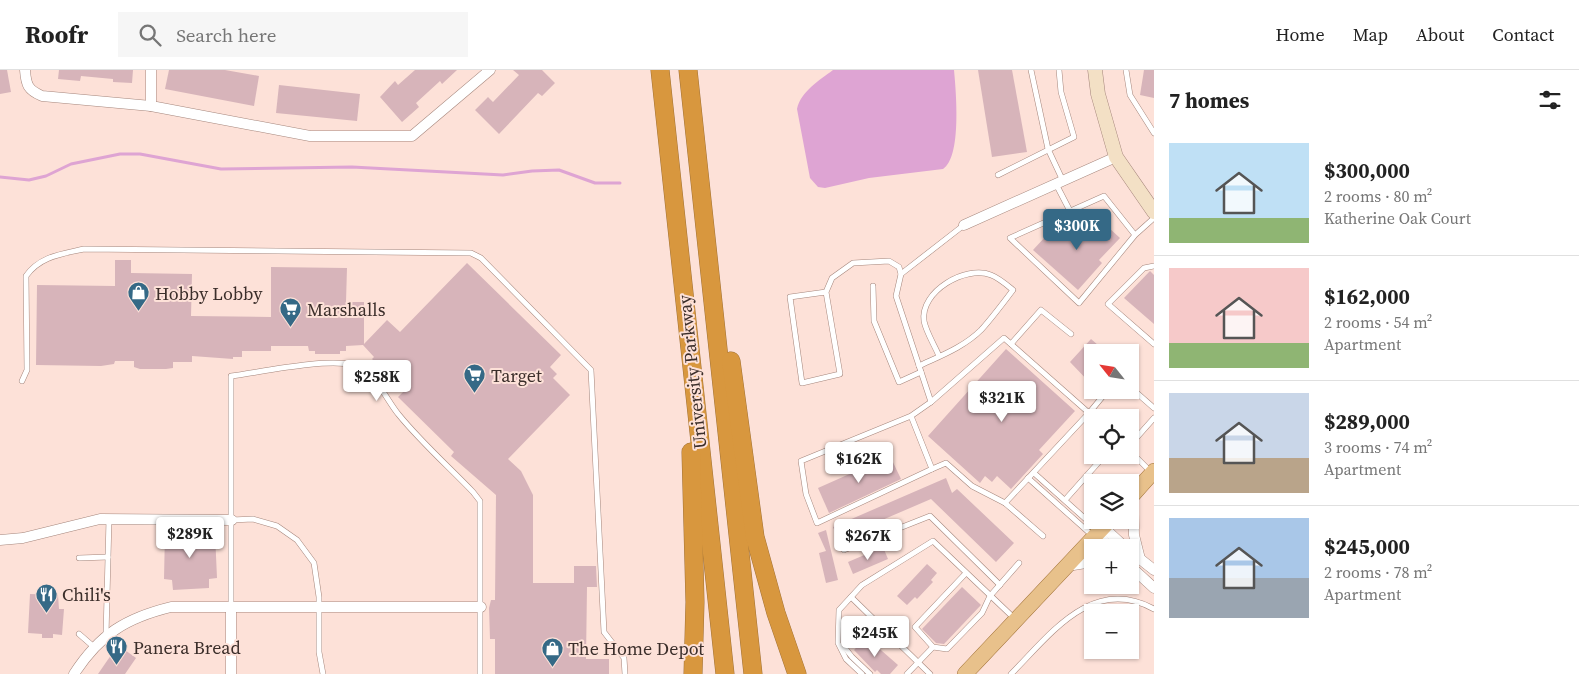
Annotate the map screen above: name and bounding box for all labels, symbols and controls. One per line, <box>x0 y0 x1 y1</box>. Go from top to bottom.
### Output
search box <box>118 12 468 57</box>
text: Roofr <box>25 18 88 51</box>
icon: search <box>136 21 164 49</box>
text: Search here <box>176 22 276 48</box>
text: Home <box>1276 22 1325 47</box>
text: Map <box>1353 22 1388 47</box>
text: About <box>1416 22 1464 47</box>
text: Contact <box>1492 22 1554 47</box>
text: 7 homes <box>1169 86 1249 115</box>
icon: filters <box>1536 86 1564 114</box>
text: $300,000 <box>1324 156 1410 185</box>
icon: home <box>1209 163 1269 223</box>
text: 2 rooms · 80 m² <box>1324 185 1432 207</box>
text: Katherine Oak Court <box>1324 207 1471 229</box>
pin: $300K <box>1042 208 1112 251</box>
text: $300K <box>1054 214 1100 236</box>
shop icon: Hobby Lobby <box>127 281 151 312</box>
place label: Hobby Lobby <box>155 281 263 306</box>
text: $162,000 <box>1324 282 1410 311</box>
icon: home <box>1209 288 1269 348</box>
street label: University Parkway <box>671 293 713 450</box>
supermarket icon: Marshalls <box>279 297 303 328</box>
place label: Marshalls <box>307 297 386 322</box>
text: 2 rooms · 54 m² <box>1324 311 1432 333</box>
text: Apartment <box>1324 333 1401 355</box>
north arrow <box>1084 344 1139 399</box>
map controls <box>1084 344 1139 659</box>
pin: $258K <box>342 360 412 402</box>
supermarket icon: Target <box>463 363 487 394</box>
place label: Target <box>491 363 542 388</box>
text: $258K <box>354 365 400 387</box>
pin: $321K <box>967 380 1037 423</box>
text: $321K <box>979 386 1025 408</box>
text: $289,000 <box>1324 407 1410 436</box>
button: locate <box>1084 409 1139 464</box>
icon: home <box>1209 413 1269 473</box>
text: 3 rooms · 74 m² <box>1324 436 1432 458</box>
pin: $162K <box>824 442 894 484</box>
text: $162K <box>836 447 882 469</box>
text: Apartment <box>1324 458 1401 480</box>
button: layers <box>1084 474 1139 529</box>
pin: $289K <box>155 516 225 559</box>
pin: $267K <box>833 518 903 561</box>
text: $289K <box>167 522 213 544</box>
text: $267K <box>845 524 891 546</box>
text: $245,000 <box>1324 532 1410 561</box>
icon: home <box>1209 538 1269 598</box>
button: + <box>1084 539 1139 594</box>
text: 2 rooms · 78 m² <box>1324 561 1432 583</box>
restaurant icon: Chili's <box>34 582 58 613</box>
place label: Chili's <box>62 582 111 607</box>
text: Apartment <box>1324 583 1401 605</box>
button: − <box>1084 604 1139 659</box>
pin: $245K <box>840 616 910 658</box>
text: $245K <box>852 621 898 643</box>
restaurant icon: Panera Bread <box>105 635 129 666</box>
place label: Panera Bread <box>133 635 241 660</box>
shop icon: The Home Depot <box>540 636 564 667</box>
place label: The Home Depot <box>568 636 704 661</box>

